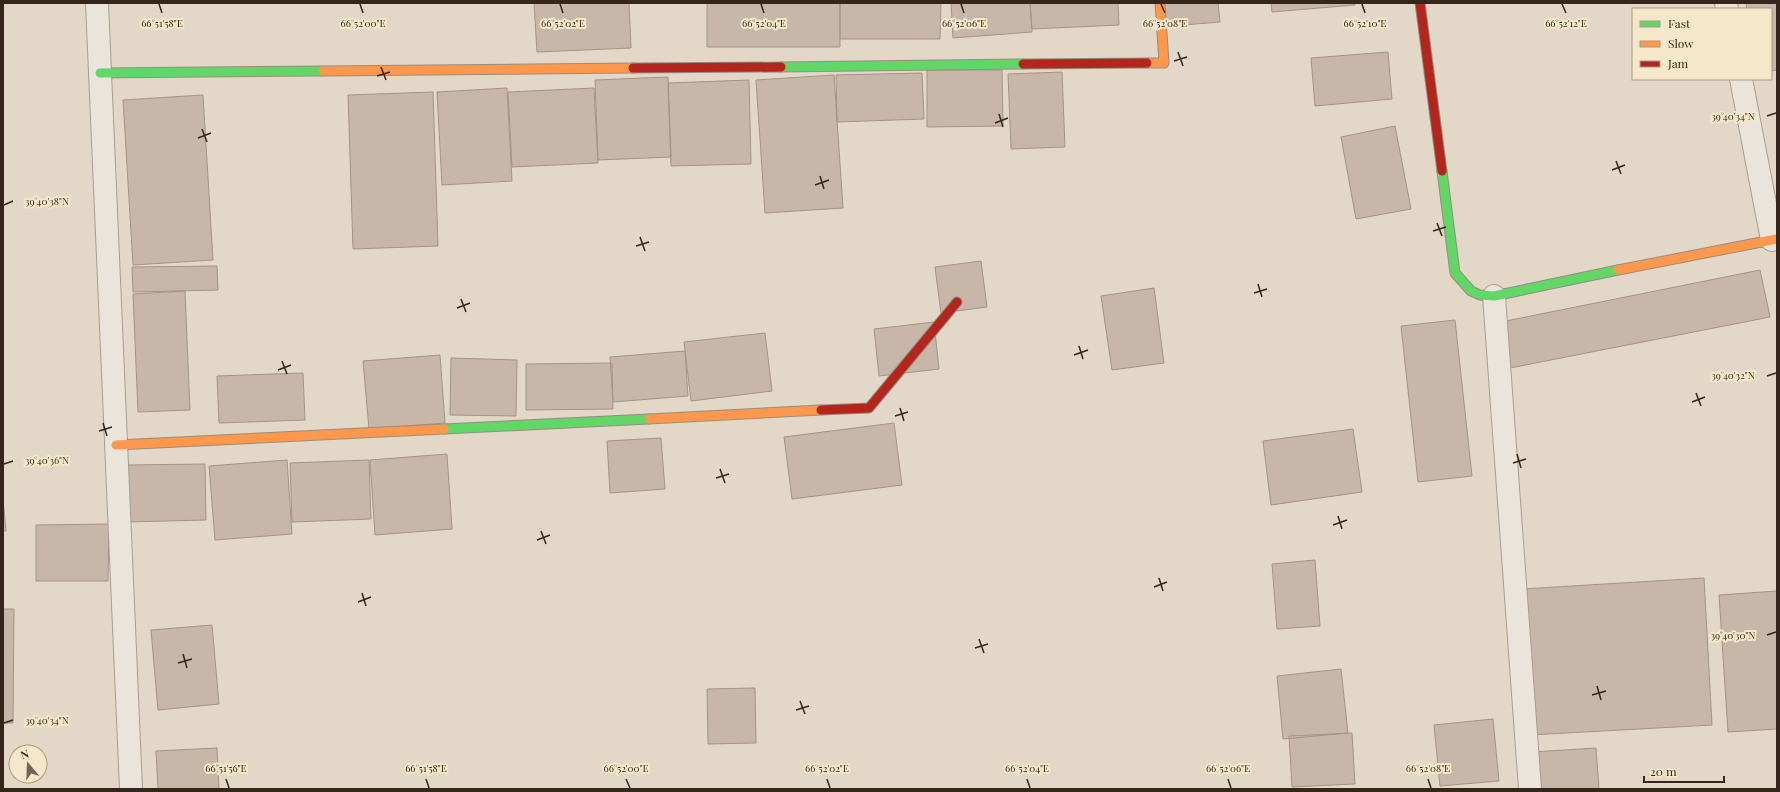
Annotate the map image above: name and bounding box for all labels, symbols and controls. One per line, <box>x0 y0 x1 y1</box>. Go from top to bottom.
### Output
legend <box>1632 8 1772 80</box>
text: Fast <box>1668 15 1691 31</box>
text: 66°51'58"E <box>141 16 183 30</box>
text: 66°52'00"E <box>340 16 386 30</box>
text: 66°52'02"E <box>541 16 585 30</box>
text: 66°52'04"E <box>742 16 786 30</box>
text: 66°52'06"E <box>942 16 986 30</box>
text: 66°52'08"E <box>1143 16 1187 30</box>
text: 66°52'10"E <box>1344 16 1386 30</box>
text: 66°52'12"E <box>1545 16 1587 30</box>
text: Slow <box>1668 35 1694 51</box>
text: Jam <box>1667 55 1689 71</box>
text: 39°40'34"N <box>1711 109 1755 123</box>
text: 39°40'38"N <box>25 194 69 208</box>
text: 39°40'32"N <box>1711 368 1755 382</box>
text: 39°40'36"N <box>25 453 69 467</box>
text: 39°40'30"N <box>1711 628 1755 642</box>
text: 39°40'34"N <box>25 713 69 727</box>
north arrow <box>8 744 48 784</box>
text: N <box>18 746 31 762</box>
scale bar <box>1644 758 1724 784</box>
text: 66°51'56"E <box>205 761 247 775</box>
text: 66°51'58"E <box>405 761 447 775</box>
text: 66°52'00"E <box>603 761 649 775</box>
text: 66°52'02"E <box>805 761 849 775</box>
text: 66°52'04"E <box>1005 761 1049 775</box>
text: 66°52'06"E <box>1206 761 1250 775</box>
text: 66°52'08"E <box>1406 761 1450 775</box>
text: 20 m <box>1650 763 1677 779</box>

